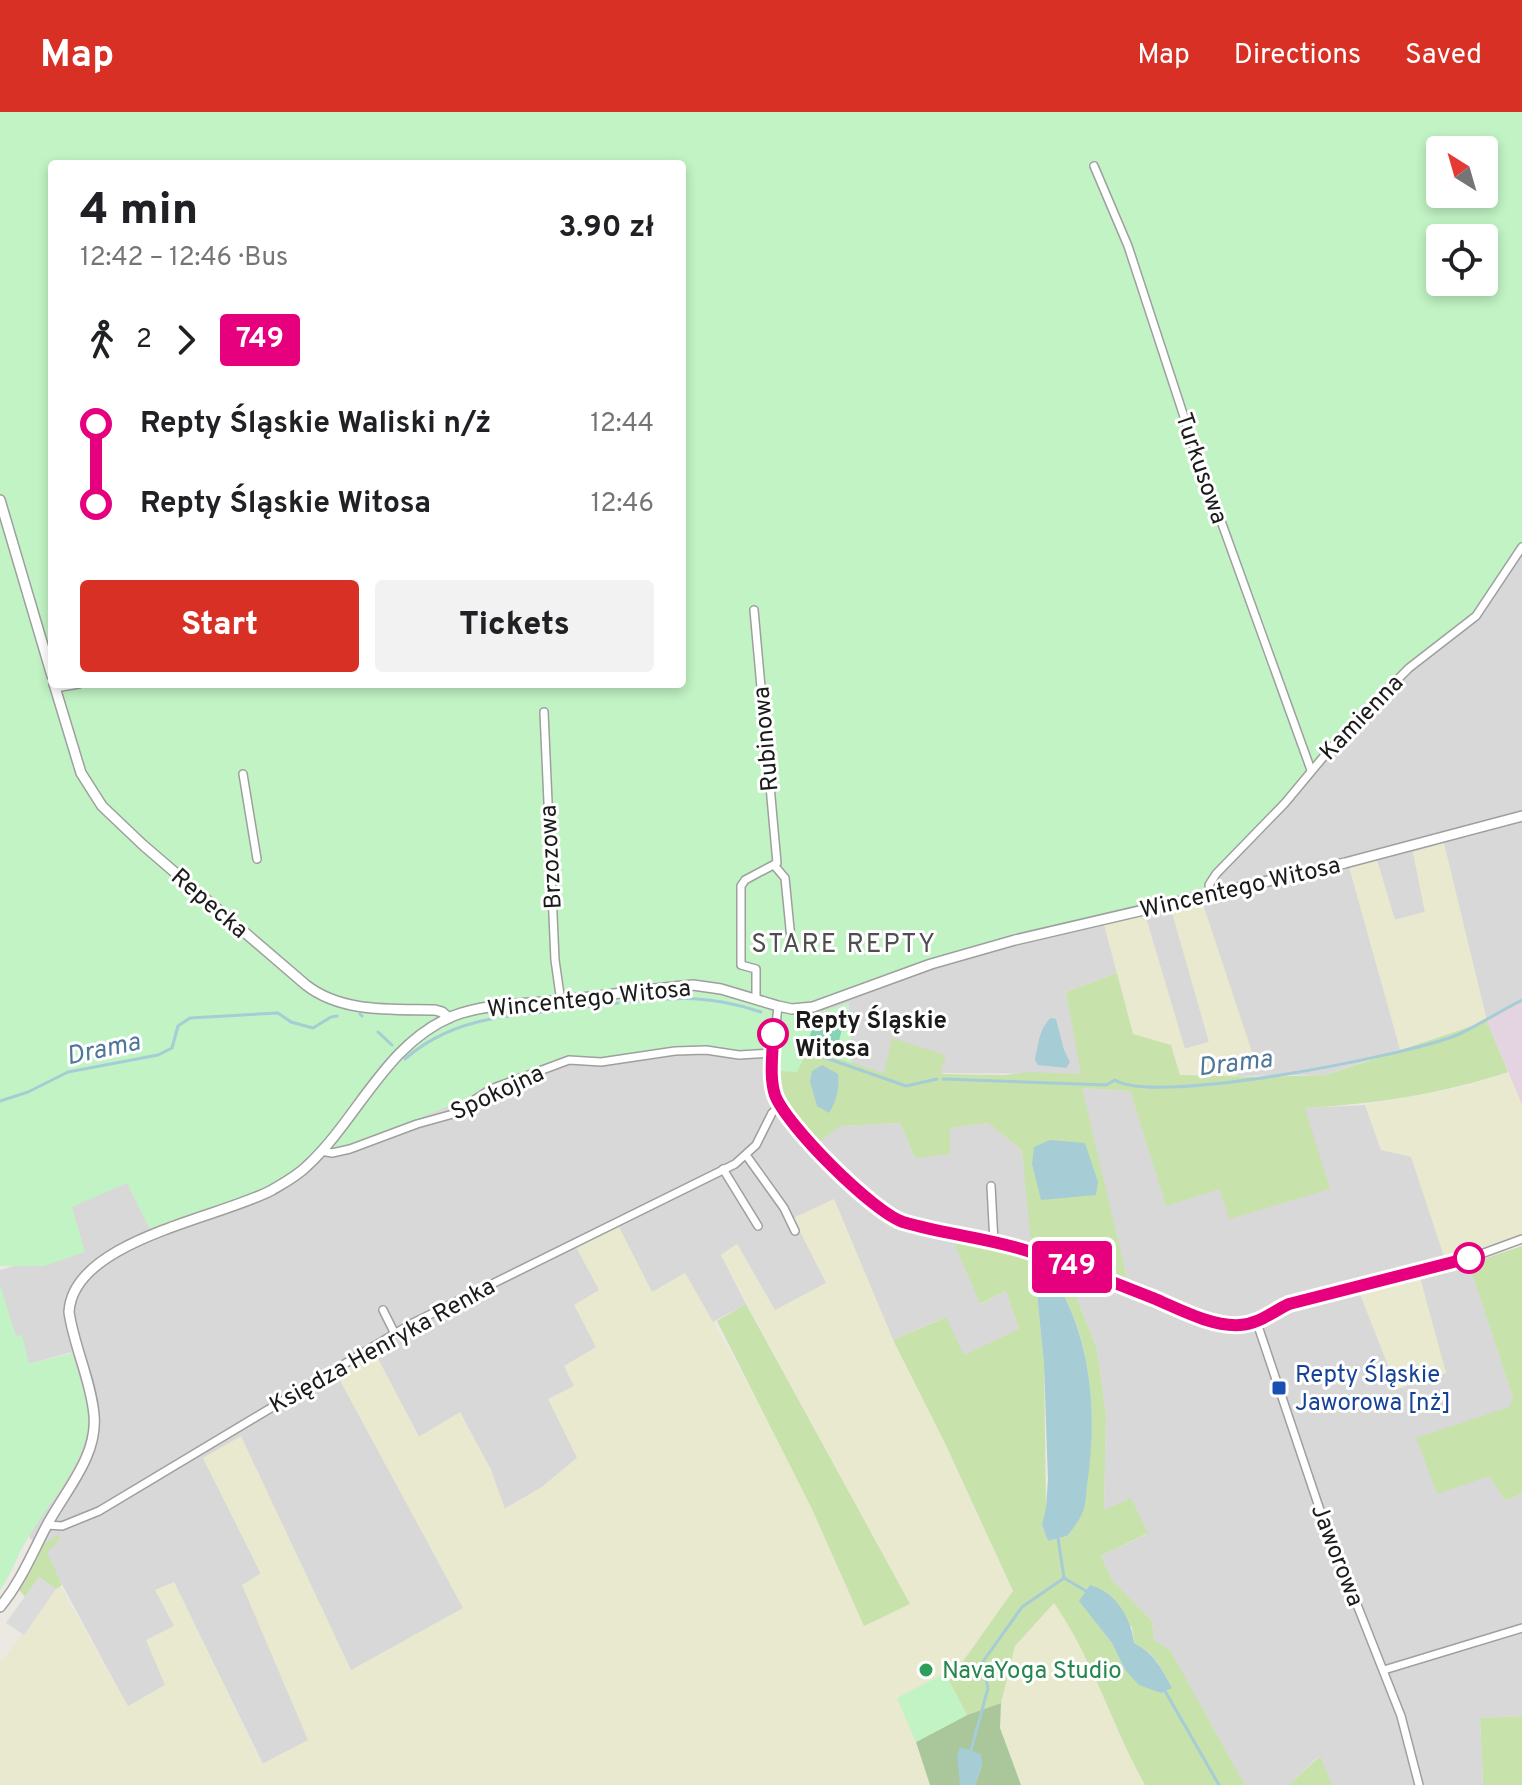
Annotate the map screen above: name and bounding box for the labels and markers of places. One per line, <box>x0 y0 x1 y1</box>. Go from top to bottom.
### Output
place label: Repty Śląskie Witosa <box>795 1005 947 1065</box>
marker: Repty Śląskie Witosa <box>758 1019 788 1049</box>
unlabelled marker <box>1454 1243 1484 1273</box>
place label: Repty Śląskie Jaworowa [nż] <box>1295 1359 1451 1419</box>
marker: Repty Śląskie Jaworowa [nż] <box>1270 1379 1288 1397</box>
place label: NavaYoga Studio <box>942 1657 1122 1687</box>
marker: NavaYoga Studio <box>917 1661 935 1679</box>

